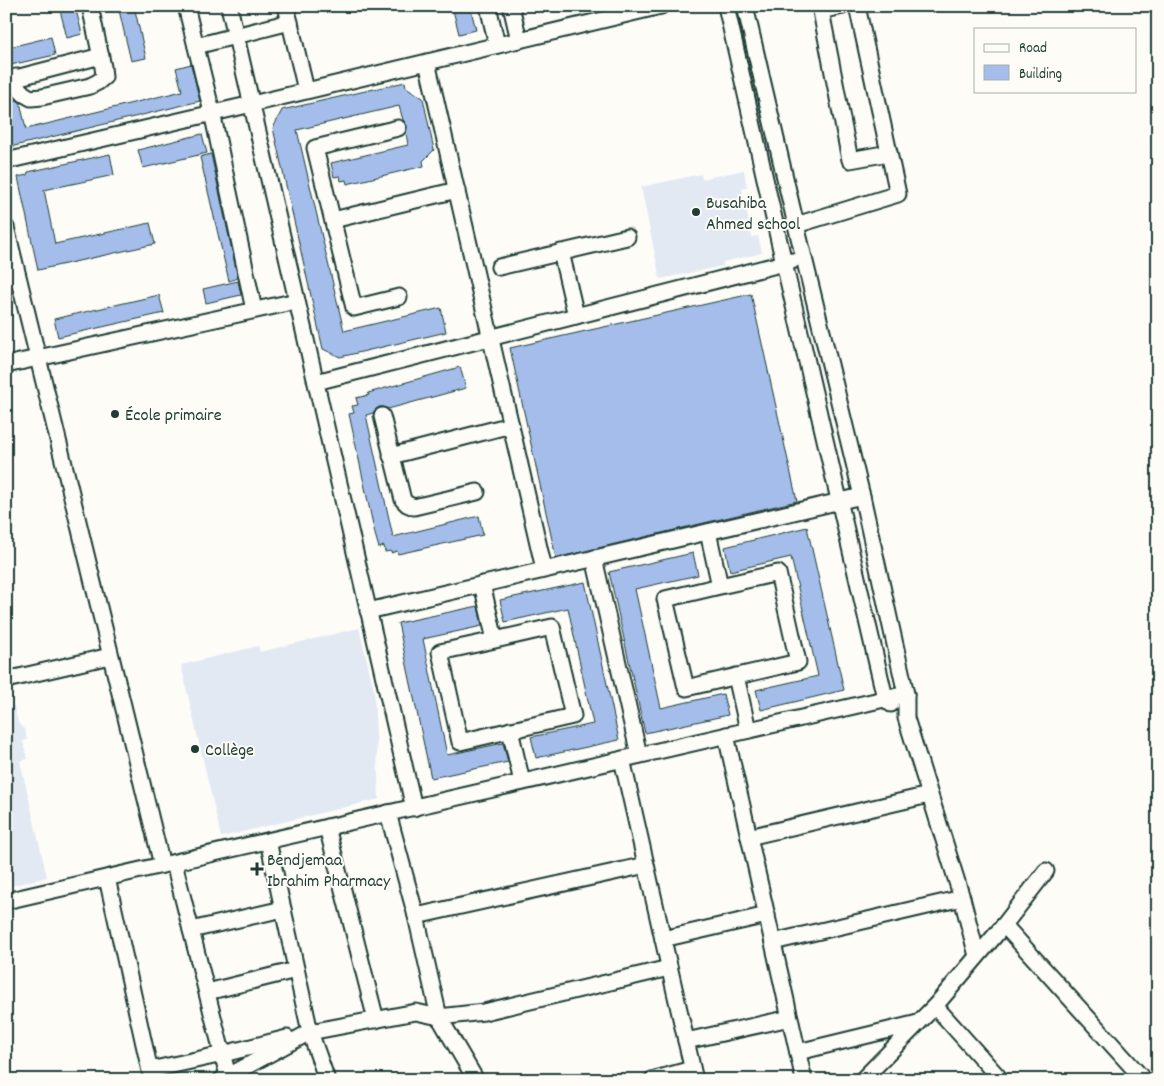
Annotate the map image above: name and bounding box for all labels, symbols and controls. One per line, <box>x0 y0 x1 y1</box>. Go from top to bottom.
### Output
legend <box>974 28 1136 92</box>
text: Road <box>1019 38 1047 60</box>
text: Building <box>1019 64 1062 86</box>
place label: Busahiba Ahmed school <box>706 192 801 238</box>
marker: Busahiba Ahmed school <box>690 206 702 218</box>
place label: École primaire <box>125 404 222 429</box>
marker: École primaire <box>109 408 121 420</box>
place label: Collège <box>205 739 254 764</box>
marker: Collège <box>189 743 201 755</box>
place label: Bendjemaa Ibrahim Pharmacy <box>267 849 391 895</box>
marker: Bendjemaa Ibrahim Pharmacy <box>251 863 263 875</box>

